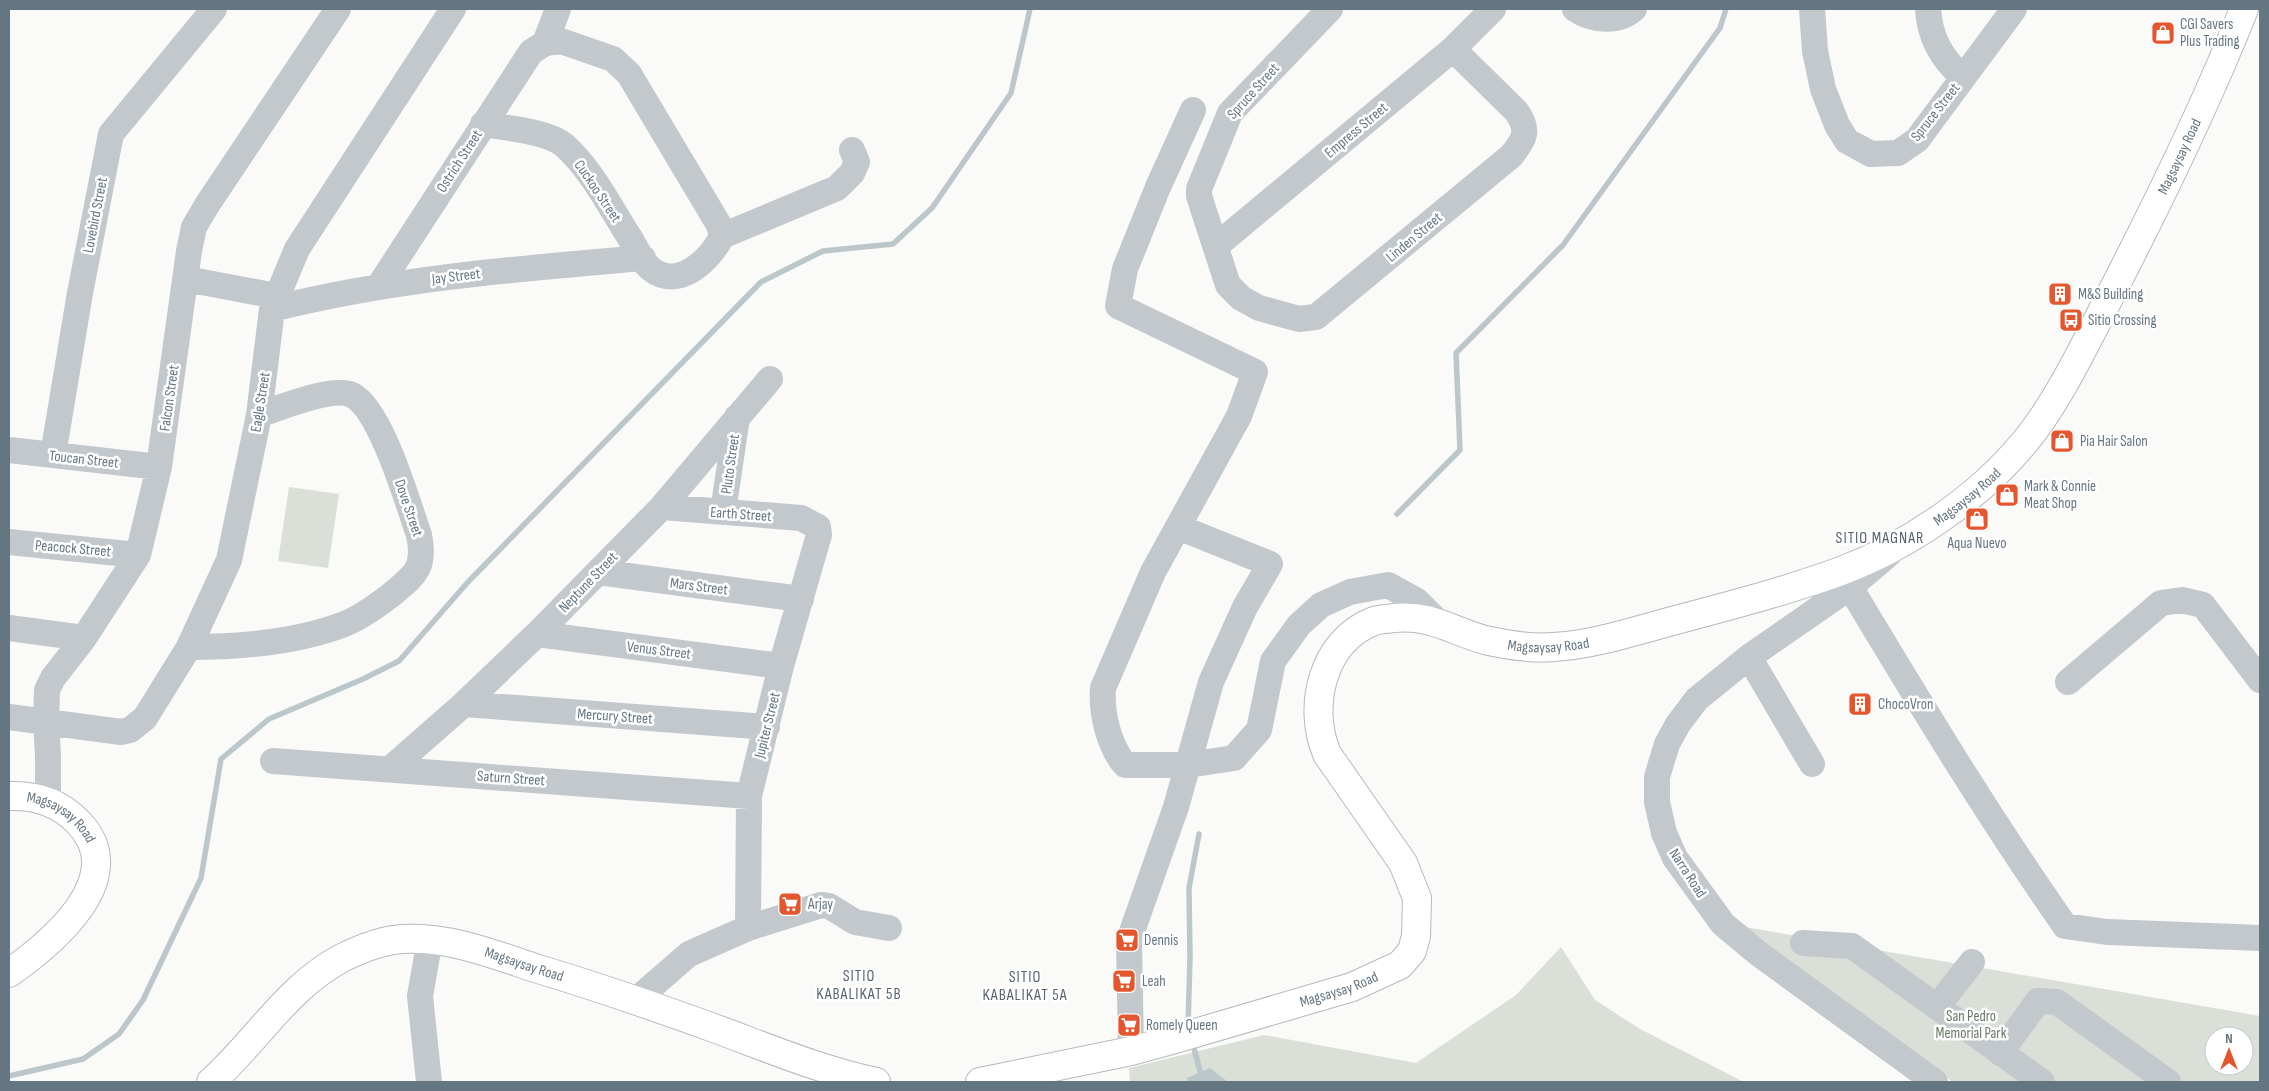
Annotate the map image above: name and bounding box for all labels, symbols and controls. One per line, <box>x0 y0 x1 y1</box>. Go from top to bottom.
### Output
place label: CGI Savers Plus Trading <box>2180 15 2239 51</box>
shop icon: CGI Savers Plus Trading <box>2150 20 2176 46</box>
street label: Spruce Street <box>1223 59 1284 123</box>
street label: Spruce Street <box>1907 79 1964 145</box>
street label: Empress Street <box>1321 98 1392 162</box>
street label: Magsaysay Road <box>2154 116 2206 198</box>
street label: Ostrich Street <box>432 126 487 196</box>
street label: Cuckoo Street <box>570 156 626 227</box>
street label: Lovebird Street <box>79 175 112 254</box>
street label: Linden Street <box>1382 208 1447 266</box>
street label: Jay Street <box>430 264 482 289</box>
building icon: M&S Building <box>2047 281 2073 307</box>
place label: M&S Building <box>2078 285 2143 304</box>
bus stop icon: Sitio Crossing <box>2058 307 2084 333</box>
place label: Sitio Crossing <box>2088 311 2157 330</box>
street label: Falcon Street <box>155 363 184 432</box>
street label: Eagle Street <box>246 370 275 433</box>
shop icon: Pia Hair Salon <box>2049 428 2075 454</box>
place label: Pia Hair Salon <box>2080 432 2148 451</box>
street label: Pluto Street <box>717 433 744 495</box>
street label: Toucan Street <box>48 446 120 473</box>
street label: Magsaysay Road <box>1930 464 2005 530</box>
street label: Dove Street <box>390 477 427 540</box>
place label: Mark & Connie Meat Shop <box>2024 477 2096 513</box>
shop icon: Mark & Connie Meat Shop <box>1994 482 2020 508</box>
street label: Earth Street <box>710 503 773 526</box>
shop icon: Aqua Nuevo <box>1964 506 1990 532</box>
district label: SITIO MAGNAR <box>1836 529 1924 548</box>
place label: Aqua Nuevo <box>1946 534 2007 553</box>
street label: Peacock Street <box>34 536 112 561</box>
street label: Neptune Street <box>555 548 622 617</box>
street label: Mars Street <box>669 574 729 600</box>
street label: Magsaysay Road <box>1506 634 1591 658</box>
street label: Venus Street <box>626 637 692 664</box>
street label: Jupiter Street <box>750 690 785 761</box>
building icon: ChocoVron <box>1847 691 1873 717</box>
place label: ChocoVron <box>1878 695 1933 714</box>
street label: Mercury Street <box>577 704 654 729</box>
street label: Saturn Street <box>476 767 546 790</box>
street label: Magsaysay Road <box>25 788 100 846</box>
street label: Narra Road <box>1665 845 1711 901</box>
supermarket icon: Arjay <box>777 891 803 917</box>
place label: Arjay <box>807 895 833 914</box>
supermarket icon: Dennis <box>1114 927 1140 953</box>
place label: Dennis <box>1144 931 1178 950</box>
street label: Magsaysay Road <box>482 943 566 986</box>
district label: SITIO KABALIKAT 5B <box>816 967 902 1004</box>
street label: Magsaysay Road <box>1298 967 1381 1012</box>
district label: SITIO KABALIKAT 5A <box>983 968 1068 1005</box>
supermarket icon: Leah <box>1111 968 1137 994</box>
place label: Leah <box>1142 972 1166 991</box>
park label: San Pedro Memorial Park <box>1936 1007 2007 1043</box>
supermarket icon: Romely Queen <box>1116 1012 1142 1038</box>
place label: Romely Queen <box>1146 1016 1218 1035</box>
north arrow <box>2204 1026 2254 1076</box>
text: N <box>2225 1030 2233 1047</box>

